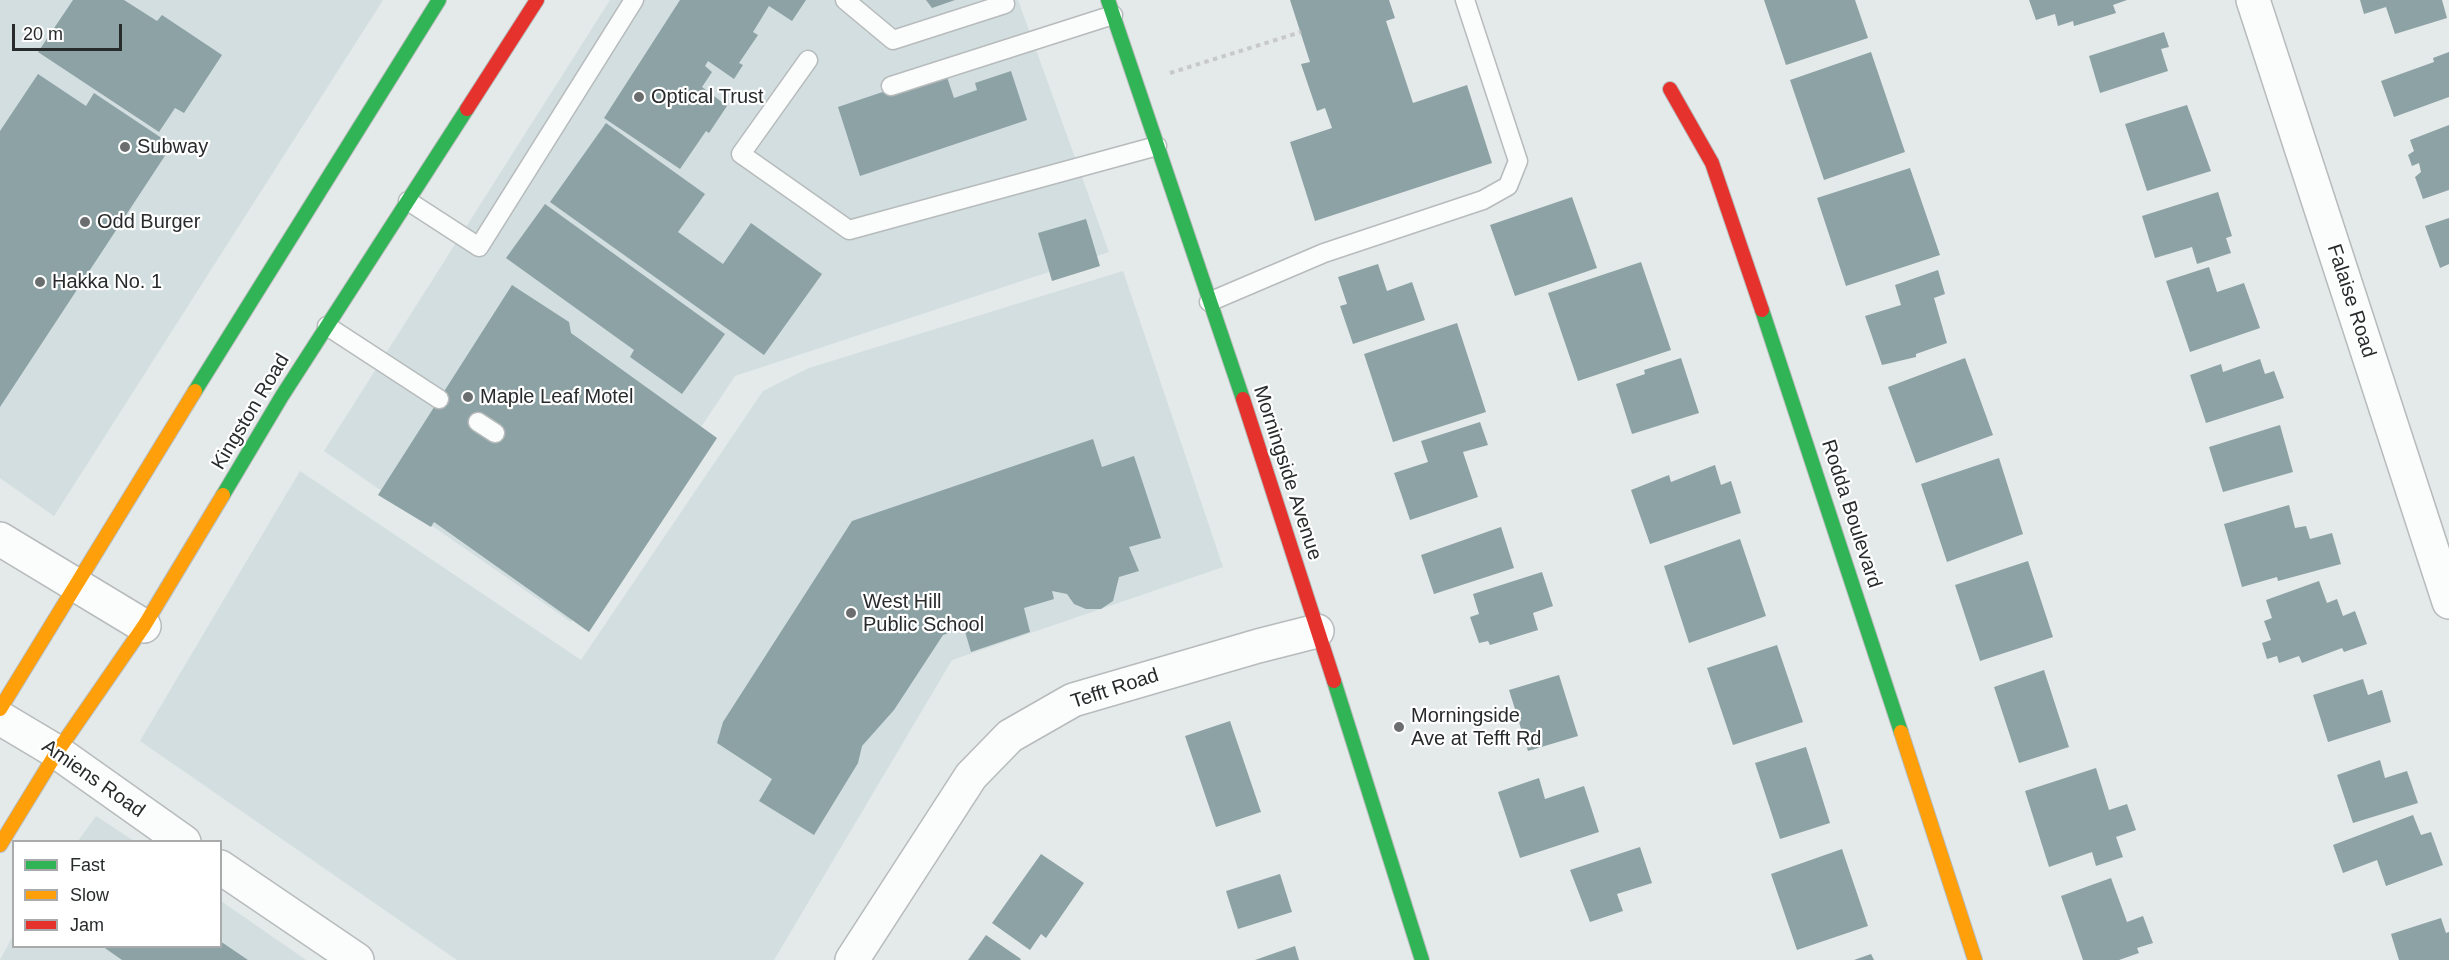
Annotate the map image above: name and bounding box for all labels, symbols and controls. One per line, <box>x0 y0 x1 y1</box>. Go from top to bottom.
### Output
scale bar <box>15 12 124 50</box>
text: 20 m <box>23 24 63 44</box>
place label: Optical Trust <box>651 85 764 109</box>
marker: Optical Trust <box>632 90 646 104</box>
place label: Subway <box>137 135 208 159</box>
marker: Subway <box>118 140 132 154</box>
place label: Odd Burger <box>97 210 200 234</box>
marker: Odd Burger <box>78 215 92 229</box>
street label: Falaise Road <box>2321 241 2381 361</box>
place label: Hakka No. 1 <box>52 270 162 294</box>
marker: Hakka No. 1 <box>33 275 47 289</box>
street label: Kingston Road <box>207 350 295 474</box>
street label: Morningside Avenue <box>1247 383 1327 563</box>
place label: Maple Leaf Motel <box>480 385 633 409</box>
marker: Maple Leaf Motel <box>461 390 475 404</box>
street label: Rodda Boulevard <box>1816 437 1886 591</box>
place label: West Hill Public School <box>863 590 984 637</box>
marker: West Hill Public School <box>844 606 858 620</box>
street label: Tefft Road <box>1068 664 1162 714</box>
place label: Morningside Ave at Tefft Rd <box>1411 704 1541 751</box>
marker: Morningside Ave at Tefft Rd <box>1392 720 1406 734</box>
street label: Amiens Road <box>37 735 149 823</box>
legend <box>12 840 222 948</box>
text: Fast <box>70 855 105 875</box>
text: Slow <box>70 885 109 905</box>
text: Jam <box>70 915 104 935</box>

